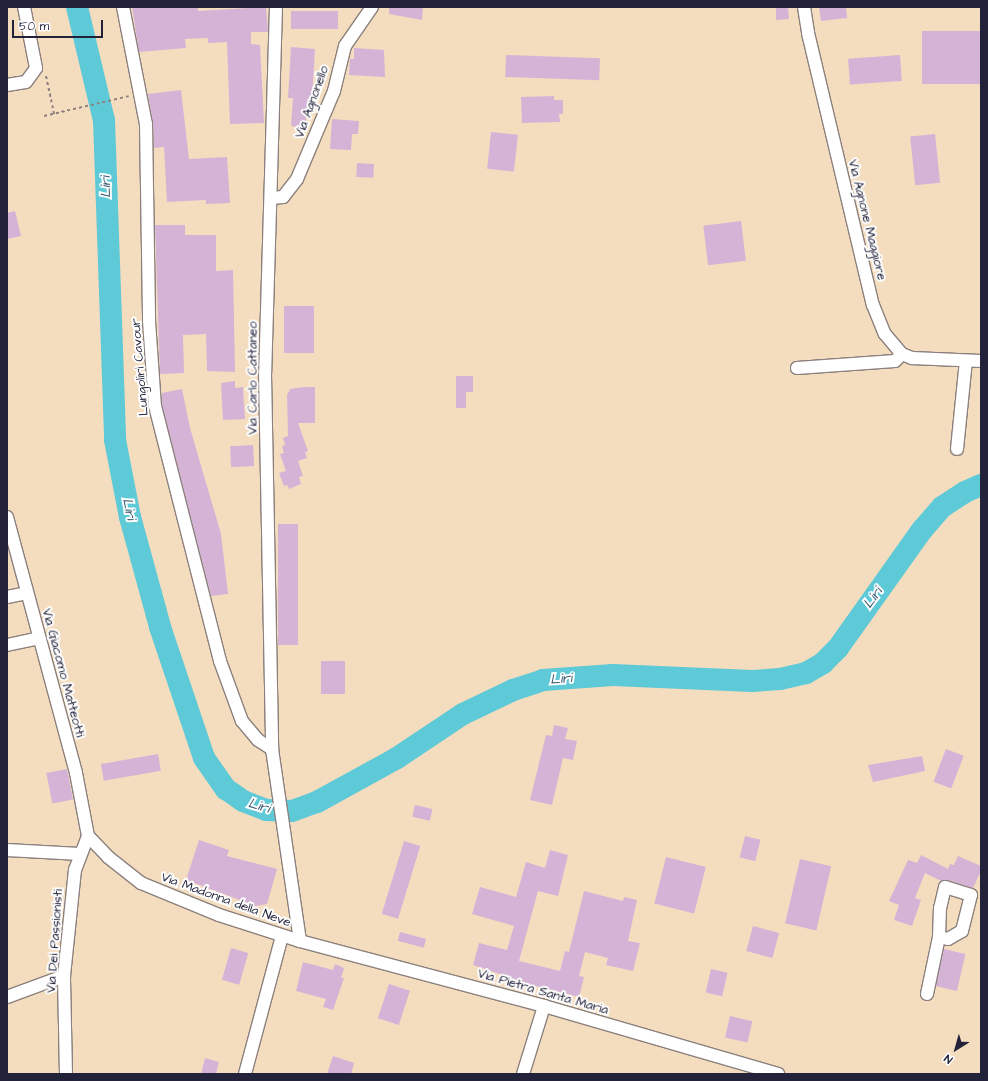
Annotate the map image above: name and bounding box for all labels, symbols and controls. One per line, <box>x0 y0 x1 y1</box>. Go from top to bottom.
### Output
scale bar <box>14 12 105 38</box>
text: 50 m <box>19 18 49 35</box>
street label: Via Agnonello <box>292 64 332 140</box>
street label: Via Agnone Maggiore <box>844 158 890 282</box>
water label: Liri <box>97 176 115 198</box>
street label: Lungoliri Cavour <box>128 317 152 417</box>
street label: Via Carlo Cattaneo <box>245 321 261 435</box>
water label: Liri <box>119 497 139 521</box>
water label: Liri <box>860 584 886 612</box>
street label: Via Giacomo Matteotti <box>38 607 88 739</box>
water label: Liri <box>550 670 572 688</box>
water label: Liri <box>246 795 272 817</box>
street label: Via Madonna della Neve <box>159 869 293 931</box>
street label: Via Dei Passionisti <box>44 889 66 993</box>
street label: Via Pietra Santa Maria <box>476 966 610 1018</box>
north arrow <box>936 1029 976 1069</box>
text: N <box>941 1051 956 1067</box>

